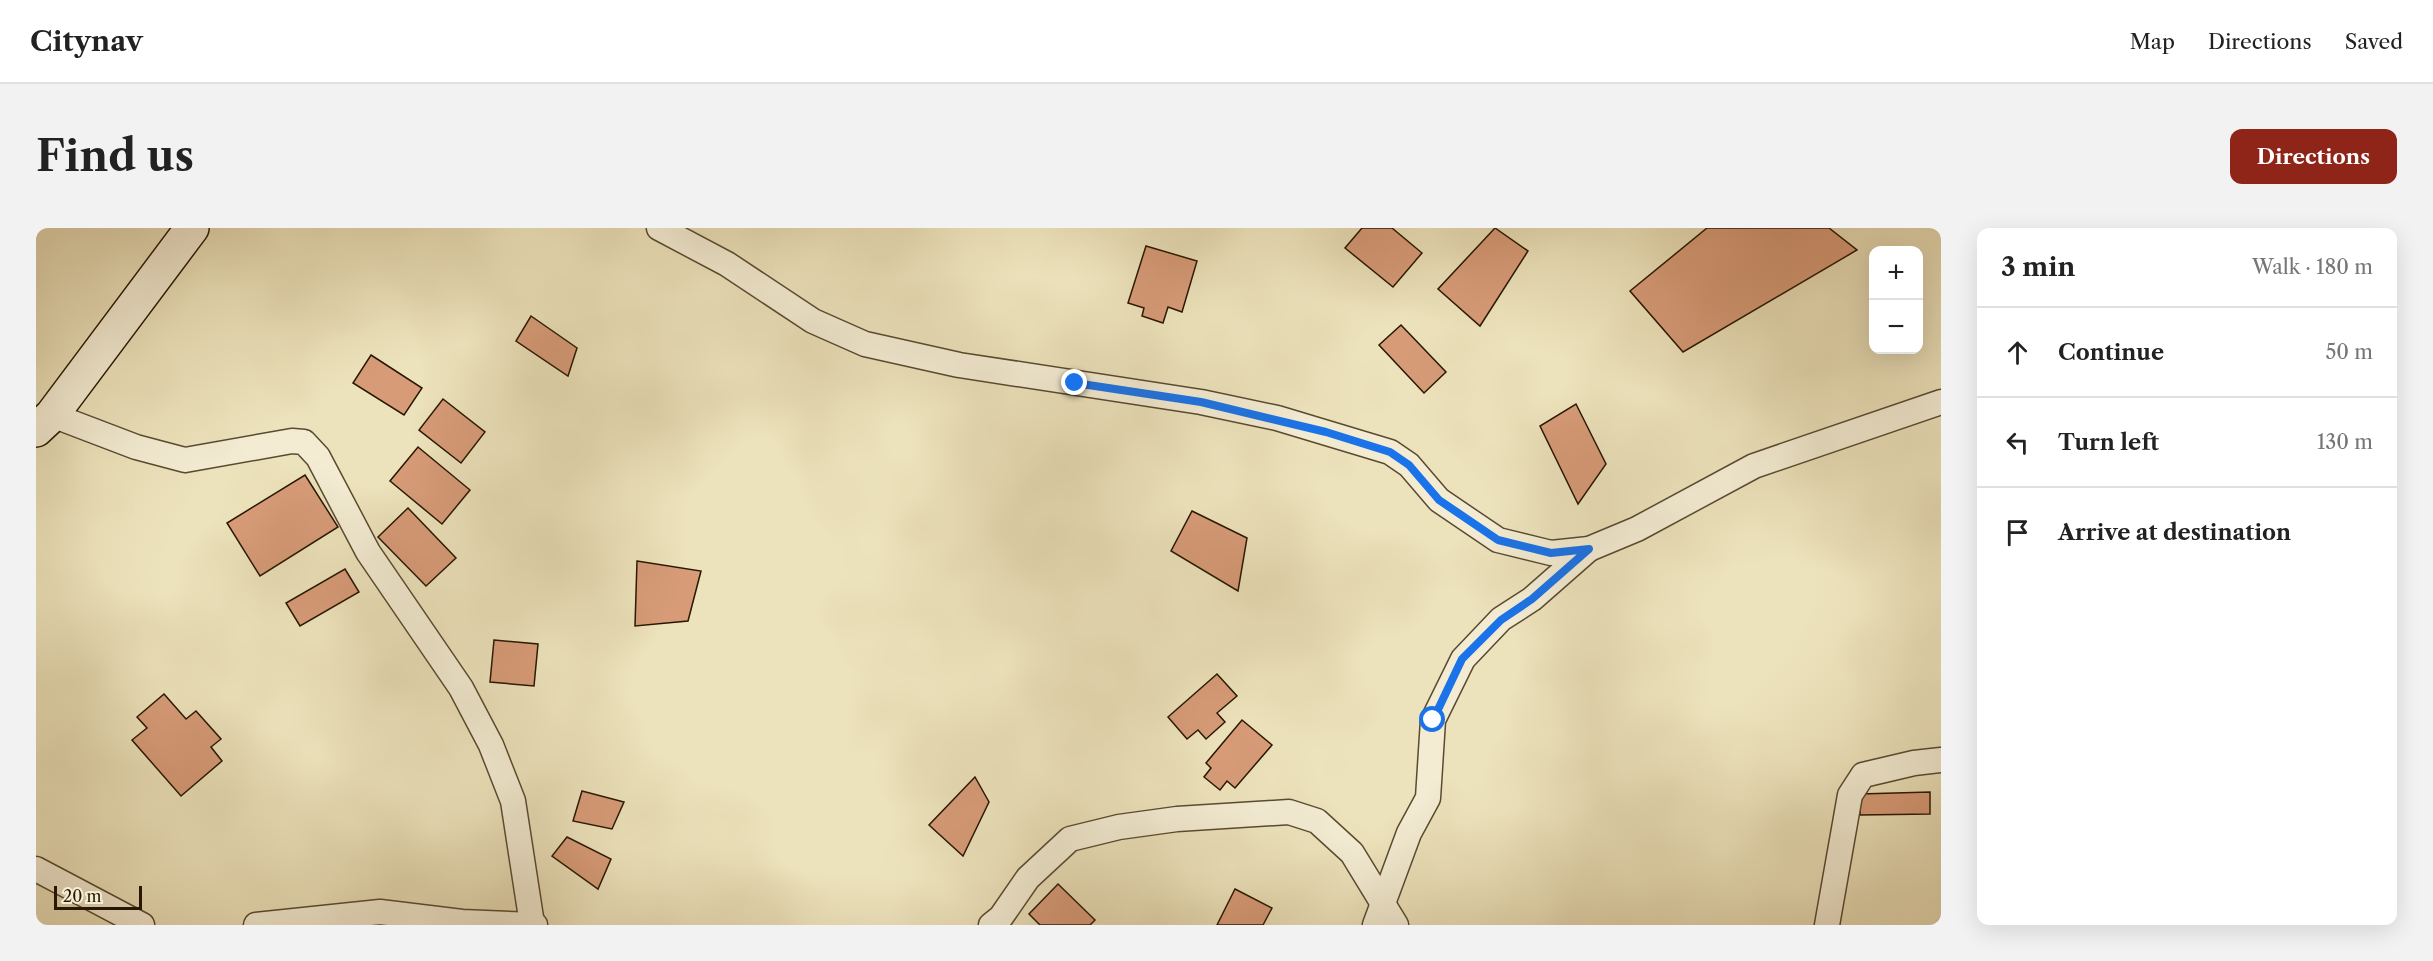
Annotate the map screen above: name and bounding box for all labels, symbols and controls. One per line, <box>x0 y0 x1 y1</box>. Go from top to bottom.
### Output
text: Citynav <box>30 24 143 58</box>
text: Map <box>2130 29 2175 54</box>
text: Directions <box>2208 29 2312 54</box>
text: Saved <box>2345 29 2403 54</box>
button: Directions <box>2230 129 2397 184</box>
text: Find us <box>36 130 194 182</box>
map controls <box>1869 246 1923 354</box>
button: + <box>1869 246 1923 300</box>
text: 3 min <box>2001 251 2075 283</box>
text: Walk · 180 m <box>2252 255 2373 279</box>
button: − <box>1869 300 1923 354</box>
icon: ahead <box>2001 336 2034 369</box>
text: Continue <box>2058 339 2164 366</box>
text: 50 m <box>2326 340 2373 364</box>
route end <box>1061 369 1087 395</box>
icon: left <box>2001 426 2034 459</box>
text: Turn left <box>2058 429 2159 456</box>
text: 130 m <box>2317 430 2373 454</box>
icon: arrive <box>2001 516 2034 549</box>
text: Arrive at destination <box>2058 519 2291 546</box>
route start <box>1419 706 1445 732</box>
scale bar <box>54 883 142 910</box>
text: 20 m <box>63 886 102 906</box>

